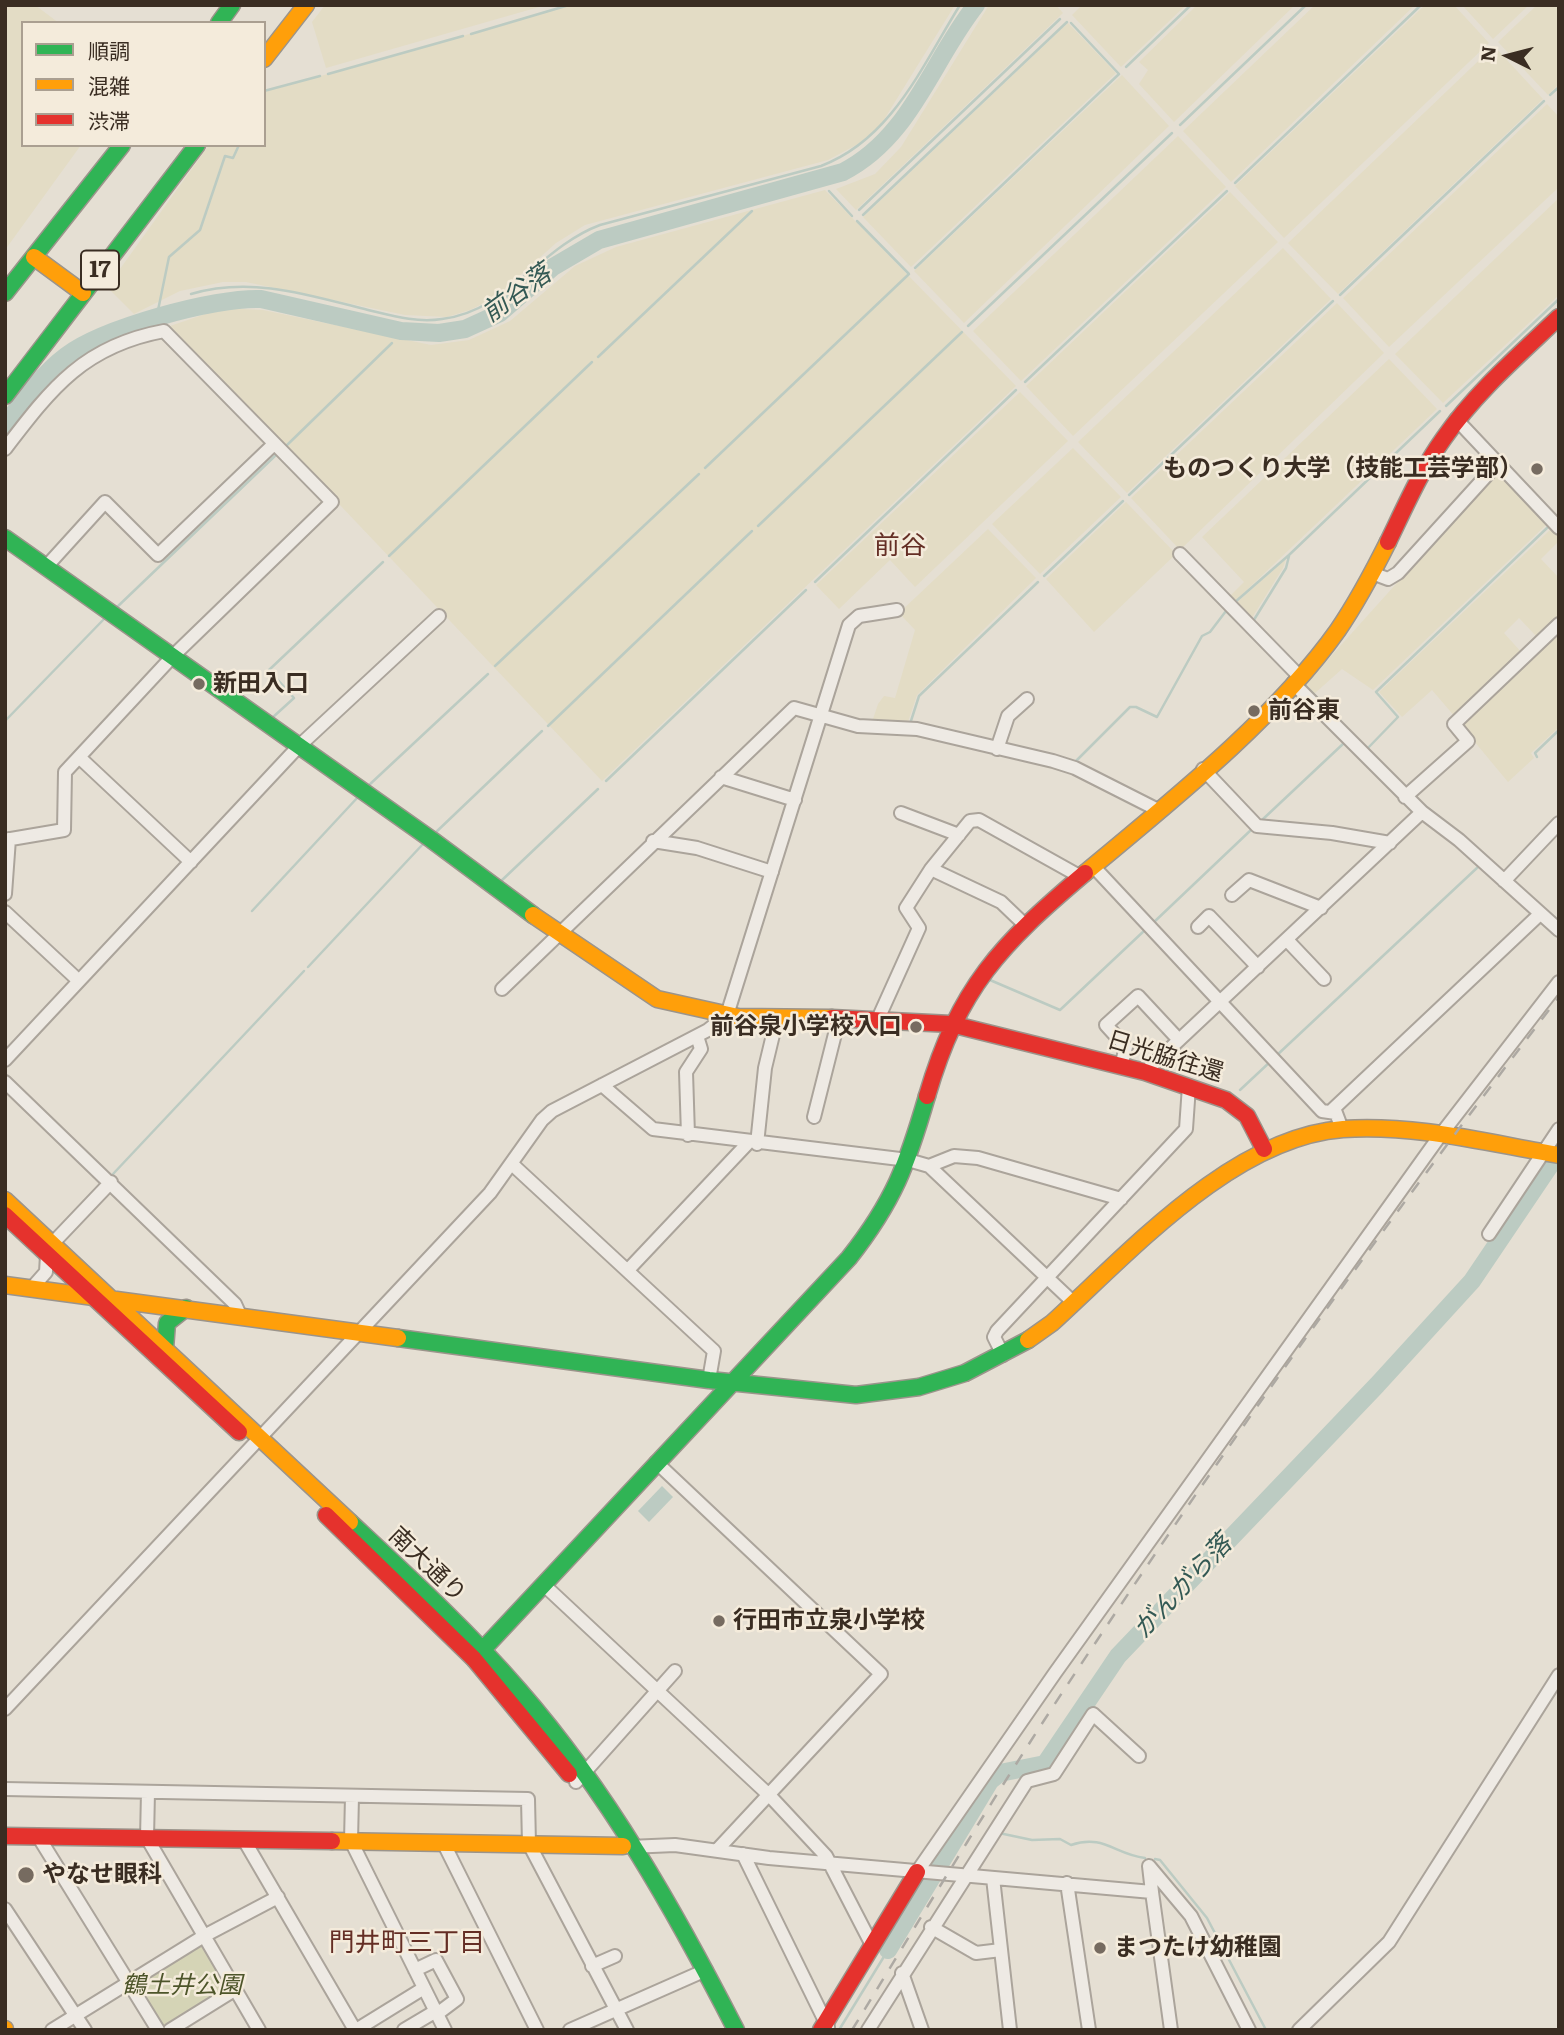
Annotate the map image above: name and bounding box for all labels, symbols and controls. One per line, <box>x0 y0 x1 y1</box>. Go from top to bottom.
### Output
legend <box>21 21 266 147</box>
north arrow <box>1473 21 1543 91</box>
text: 順調 <box>88 34 130 65</box>
text: N <box>1472 44 1502 63</box>
text: 混雑 <box>88 69 130 100</box>
text: 渋滞 <box>88 104 130 135</box>
road number: 17 <box>81 250 119 290</box>
water label: 前谷落 <box>476 258 558 330</box>
place label: ものつくり大学（技能工芸学部） <box>1163 455 1523 483</box>
marker: ものつくり大学（技能工芸学部） <box>1529 461 1545 477</box>
district label: 前谷 <box>874 530 926 562</box>
place label: 新田入口 <box>213 670 309 698</box>
marker: 新田入口 <box>191 676 207 692</box>
place label: 前谷東 <box>1268 697 1340 725</box>
marker: 前谷東 <box>1246 703 1262 719</box>
place label: 前谷泉小学校入口 <box>710 1013 902 1041</box>
marker: 前谷泉小学校入口 <box>908 1019 924 1035</box>
street label: 日光脇往還 <box>1103 1026 1227 1088</box>
street label: 南大通り <box>382 1521 472 1609</box>
water label: がんがら落 <box>1127 1529 1239 1645</box>
place label: 行田市立泉小学校 <box>733 1607 925 1635</box>
marker: 行田市立泉小学校 <box>711 1613 727 1629</box>
place label: やなせ眼科 <box>42 1861 162 1889</box>
marker: やなせ眼科 <box>16 1865 36 1885</box>
district label: 門井町三丁目 <box>329 1927 485 1959</box>
place label: まつたけ幼稚園 <box>1114 1934 1282 1962</box>
marker: まつたけ幼稚園 <box>1092 1940 1108 1956</box>
park label: 鶴土井公園 <box>122 1972 242 2000</box>

